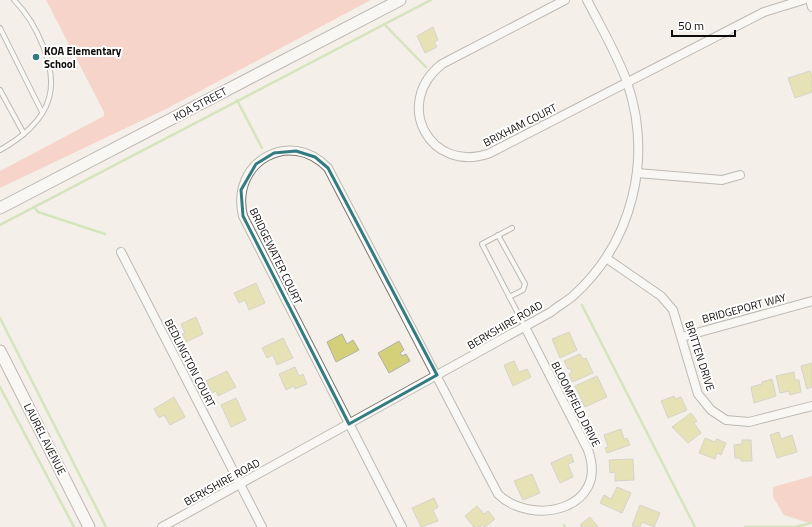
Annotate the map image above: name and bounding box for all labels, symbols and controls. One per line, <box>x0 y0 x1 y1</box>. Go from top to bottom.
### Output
scale bar <box>672 12 735 38</box>
text: 50 m <box>678 16 704 35</box>
place label: KOA Elementary School <box>44 43 122 72</box>
marker: KOA Elementary School <box>31 52 41 62</box>
street label: KOA STREET <box>170 83 230 125</box>
street label: BRIXHAM COURT <box>480 99 560 150</box>
street label: BRIDGEWATER COURT <box>246 205 306 307</box>
street label: BRIDGEPORT WAY <box>700 289 788 327</box>
street label: BERKSHIRE ROAD <box>464 297 546 353</box>
street label: BEDLINGTON COURT <box>161 316 219 410</box>
street label: BRITTEN DRIVE <box>681 319 719 393</box>
street label: BLOOMFIELD DRIVE <box>548 358 604 450</box>
street label: LAUREL AVENUE <box>20 400 70 478</box>
street label: BERKSHIRE ROAD <box>181 454 263 510</box>

